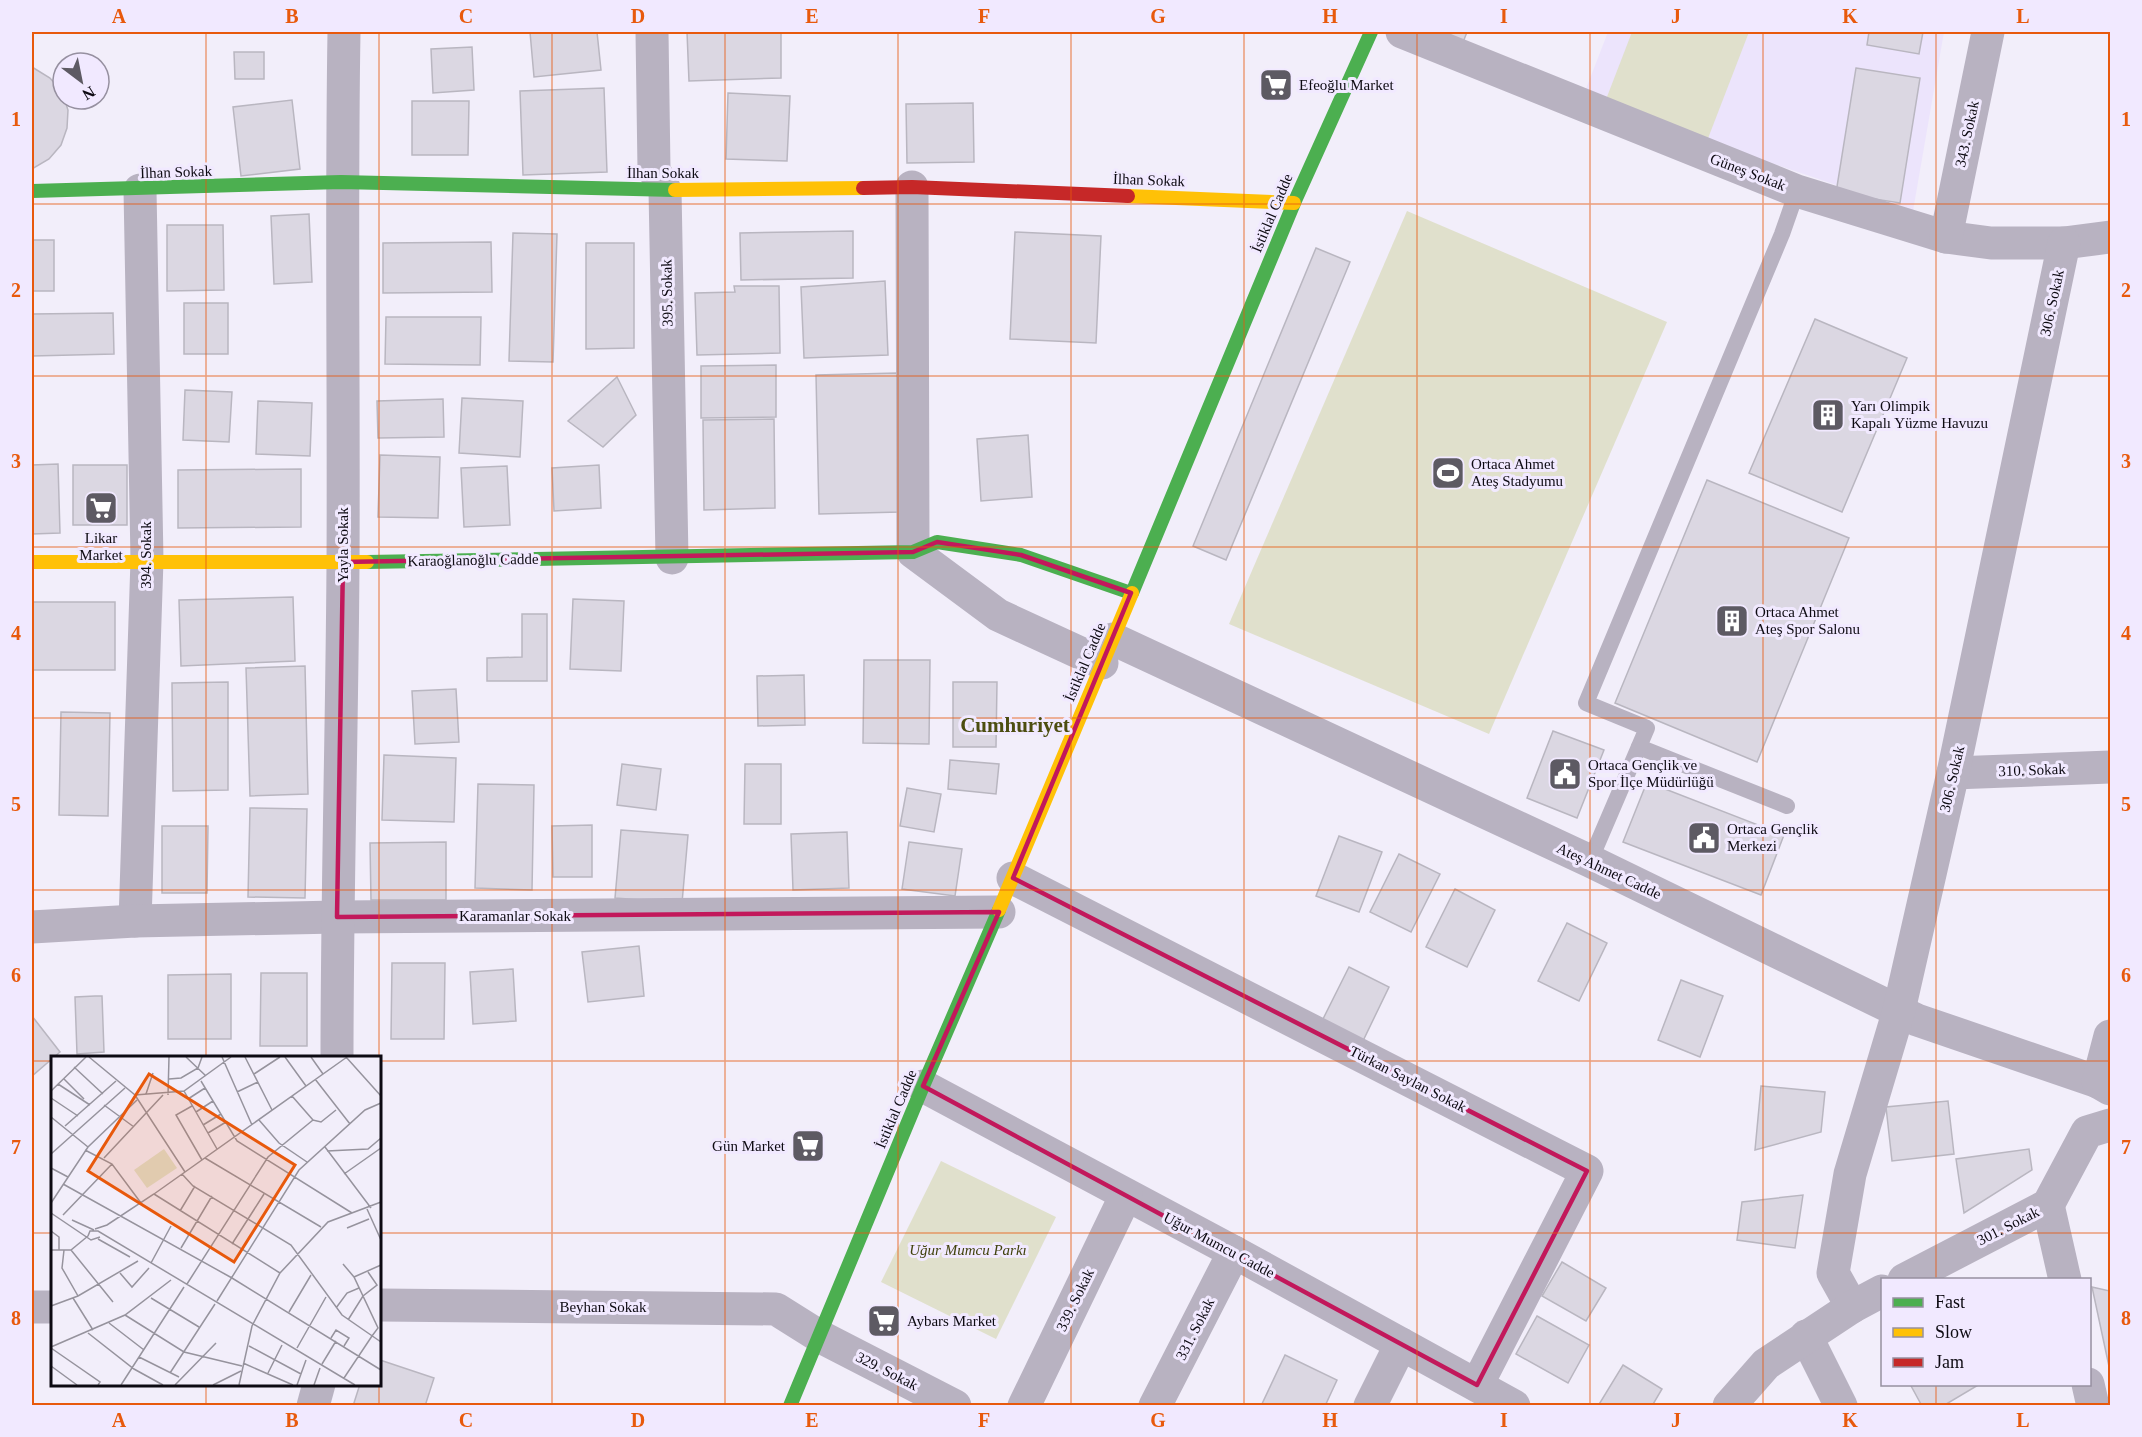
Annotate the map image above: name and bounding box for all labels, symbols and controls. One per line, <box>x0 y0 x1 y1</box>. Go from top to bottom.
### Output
text: A <box>112 5 127 27</box>
text: B <box>285 5 299 27</box>
text: C <box>459 5 473 27</box>
text: D <box>631 5 645 27</box>
text: E <box>805 5 819 27</box>
text: F <box>978 5 990 27</box>
text: G <box>1150 5 1166 27</box>
text: H <box>1322 5 1338 27</box>
text: I <box>1500 5 1508 27</box>
text: J <box>1671 5 1681 27</box>
text: K <box>1842 5 1858 27</box>
text: L <box>2016 5 2030 27</box>
north arrow <box>51 51 111 111</box>
supermarket icon: Efeoğlu Market <box>1258 67 1294 103</box>
place label: Efeoğlu Market <box>1299 77 1394 93</box>
text: N <box>79 83 98 104</box>
street label: 343. Sokak <box>1952 99 1982 169</box>
text: 1 <box>11 108 21 130</box>
text: 1 <box>2121 108 2131 130</box>
street label: Güneş Sokak <box>1708 150 1788 194</box>
street label: İlhan Sokak <box>140 163 213 181</box>
street label: İlhan Sokak <box>627 165 700 181</box>
street label: İlhan Sokak <box>1113 171 1186 189</box>
street label: İstiklal Cadde <box>1248 171 1296 255</box>
street label: 395. Sokak <box>658 259 676 327</box>
street label: 306. Sokak <box>2037 268 2067 338</box>
text: 2 <box>11 279 21 301</box>
text: 2 <box>2121 279 2131 301</box>
building icon: Yarı Olimpik Kapalı Yüzme Havuzu <box>1810 397 1846 433</box>
place label: Yarı Olimpik Kapalı Yüzme Havuzu <box>1851 398 1988 431</box>
text: 3 <box>11 450 21 472</box>
text: 3 <box>2121 450 2131 472</box>
sports icon: Ortaca Ahmet Ateş Stadyumu <box>1430 455 1466 491</box>
place label: Ortaca Ahmet Ateş Stadyumu <box>1471 456 1564 489</box>
supermarket icon: Likar Market <box>83 490 119 526</box>
street label: Yayla Sokak <box>335 507 351 583</box>
street label: 394. Sokak <box>138 521 154 589</box>
place label: Likar Market <box>79 530 123 563</box>
street label: Karaoğlanoğlu Cadde <box>407 551 539 569</box>
building icon: Ortaca Ahmet Ateş Spor Salonu <box>1714 603 1750 639</box>
place label: Ortaca Ahmet Ateş Spor Salonu <box>1755 604 1861 637</box>
street label: İstiklal Cadde <box>1061 620 1109 704</box>
text: 4 <box>11 622 21 644</box>
text: 4 <box>2121 622 2131 644</box>
district label: Cumhuriyet <box>960 713 1070 737</box>
street label: 306. Sokak <box>1937 744 1967 814</box>
public building icon: Ortaca Gençlik ve Spor İlçe Müdürlüğü <box>1547 756 1583 792</box>
place label: Ortaca Gençlik ve Spor İlçe Müdürlüğü <box>1588 757 1714 790</box>
street label: 310. Sokak <box>1998 761 2067 779</box>
text: 5 <box>11 793 21 815</box>
text: 5 <box>2121 793 2131 815</box>
public building icon: Ortaca Gençlik Merkezi <box>1686 820 1722 856</box>
place label: Ortaca Gençlik Merkezi <box>1727 821 1819 854</box>
street label: Ateş Ahmet Cadde <box>1554 840 1664 902</box>
street label: Karamanlar Sokak <box>459 908 572 924</box>
text: 6 <box>11 964 21 986</box>
text: 6 <box>2121 964 2131 986</box>
street label: Türkan Saylan Sokak <box>1347 1043 1470 1116</box>
inset map <box>51 1056 381 1386</box>
street label: İstiklal Cadde <box>872 1067 920 1151</box>
supermarket icon: Gün Market <box>790 1128 826 1164</box>
text: 7 <box>11 1136 21 1158</box>
text: 7 <box>2121 1136 2131 1158</box>
place label: Gün Market <box>712 1138 786 1154</box>
street label: 301. Sokak <box>1974 1203 2042 1248</box>
street label: Uğur Mumcu Cadde <box>1161 1209 1277 1281</box>
park label: Uğur Mumcu Parkı <box>909 1242 1027 1258</box>
street label: 339. Sokak <box>1053 1266 1097 1334</box>
legend <box>1881 1278 2091 1386</box>
text: Fast <box>1935 1292 1965 1312</box>
street label: 331. Sokak <box>1173 1295 1218 1363</box>
street label: Beyhan Sokak <box>559 1299 647 1315</box>
supermarket icon: Aybars Market <box>866 1303 902 1339</box>
text: 8 <box>11 1307 21 1329</box>
text: 8 <box>2121 1307 2131 1329</box>
place label: Aybars Market <box>907 1313 997 1329</box>
text: Slow <box>1935 1322 1972 1342</box>
street label: 329. Sokak <box>853 1349 921 1394</box>
text: Jam <box>1935 1352 1964 1372</box>
text: A <box>112 1409 127 1431</box>
text: B <box>285 1409 299 1431</box>
text: C <box>459 1409 473 1431</box>
text: D <box>631 1409 645 1431</box>
text: E <box>805 1409 819 1431</box>
text: F <box>978 1409 990 1431</box>
text: G <box>1150 1409 1166 1431</box>
text: H <box>1322 1409 1338 1431</box>
text: I <box>1500 1409 1508 1431</box>
text: J <box>1671 1409 1681 1431</box>
text: K <box>1842 1409 1858 1431</box>
text: L <box>2016 1409 2030 1431</box>

